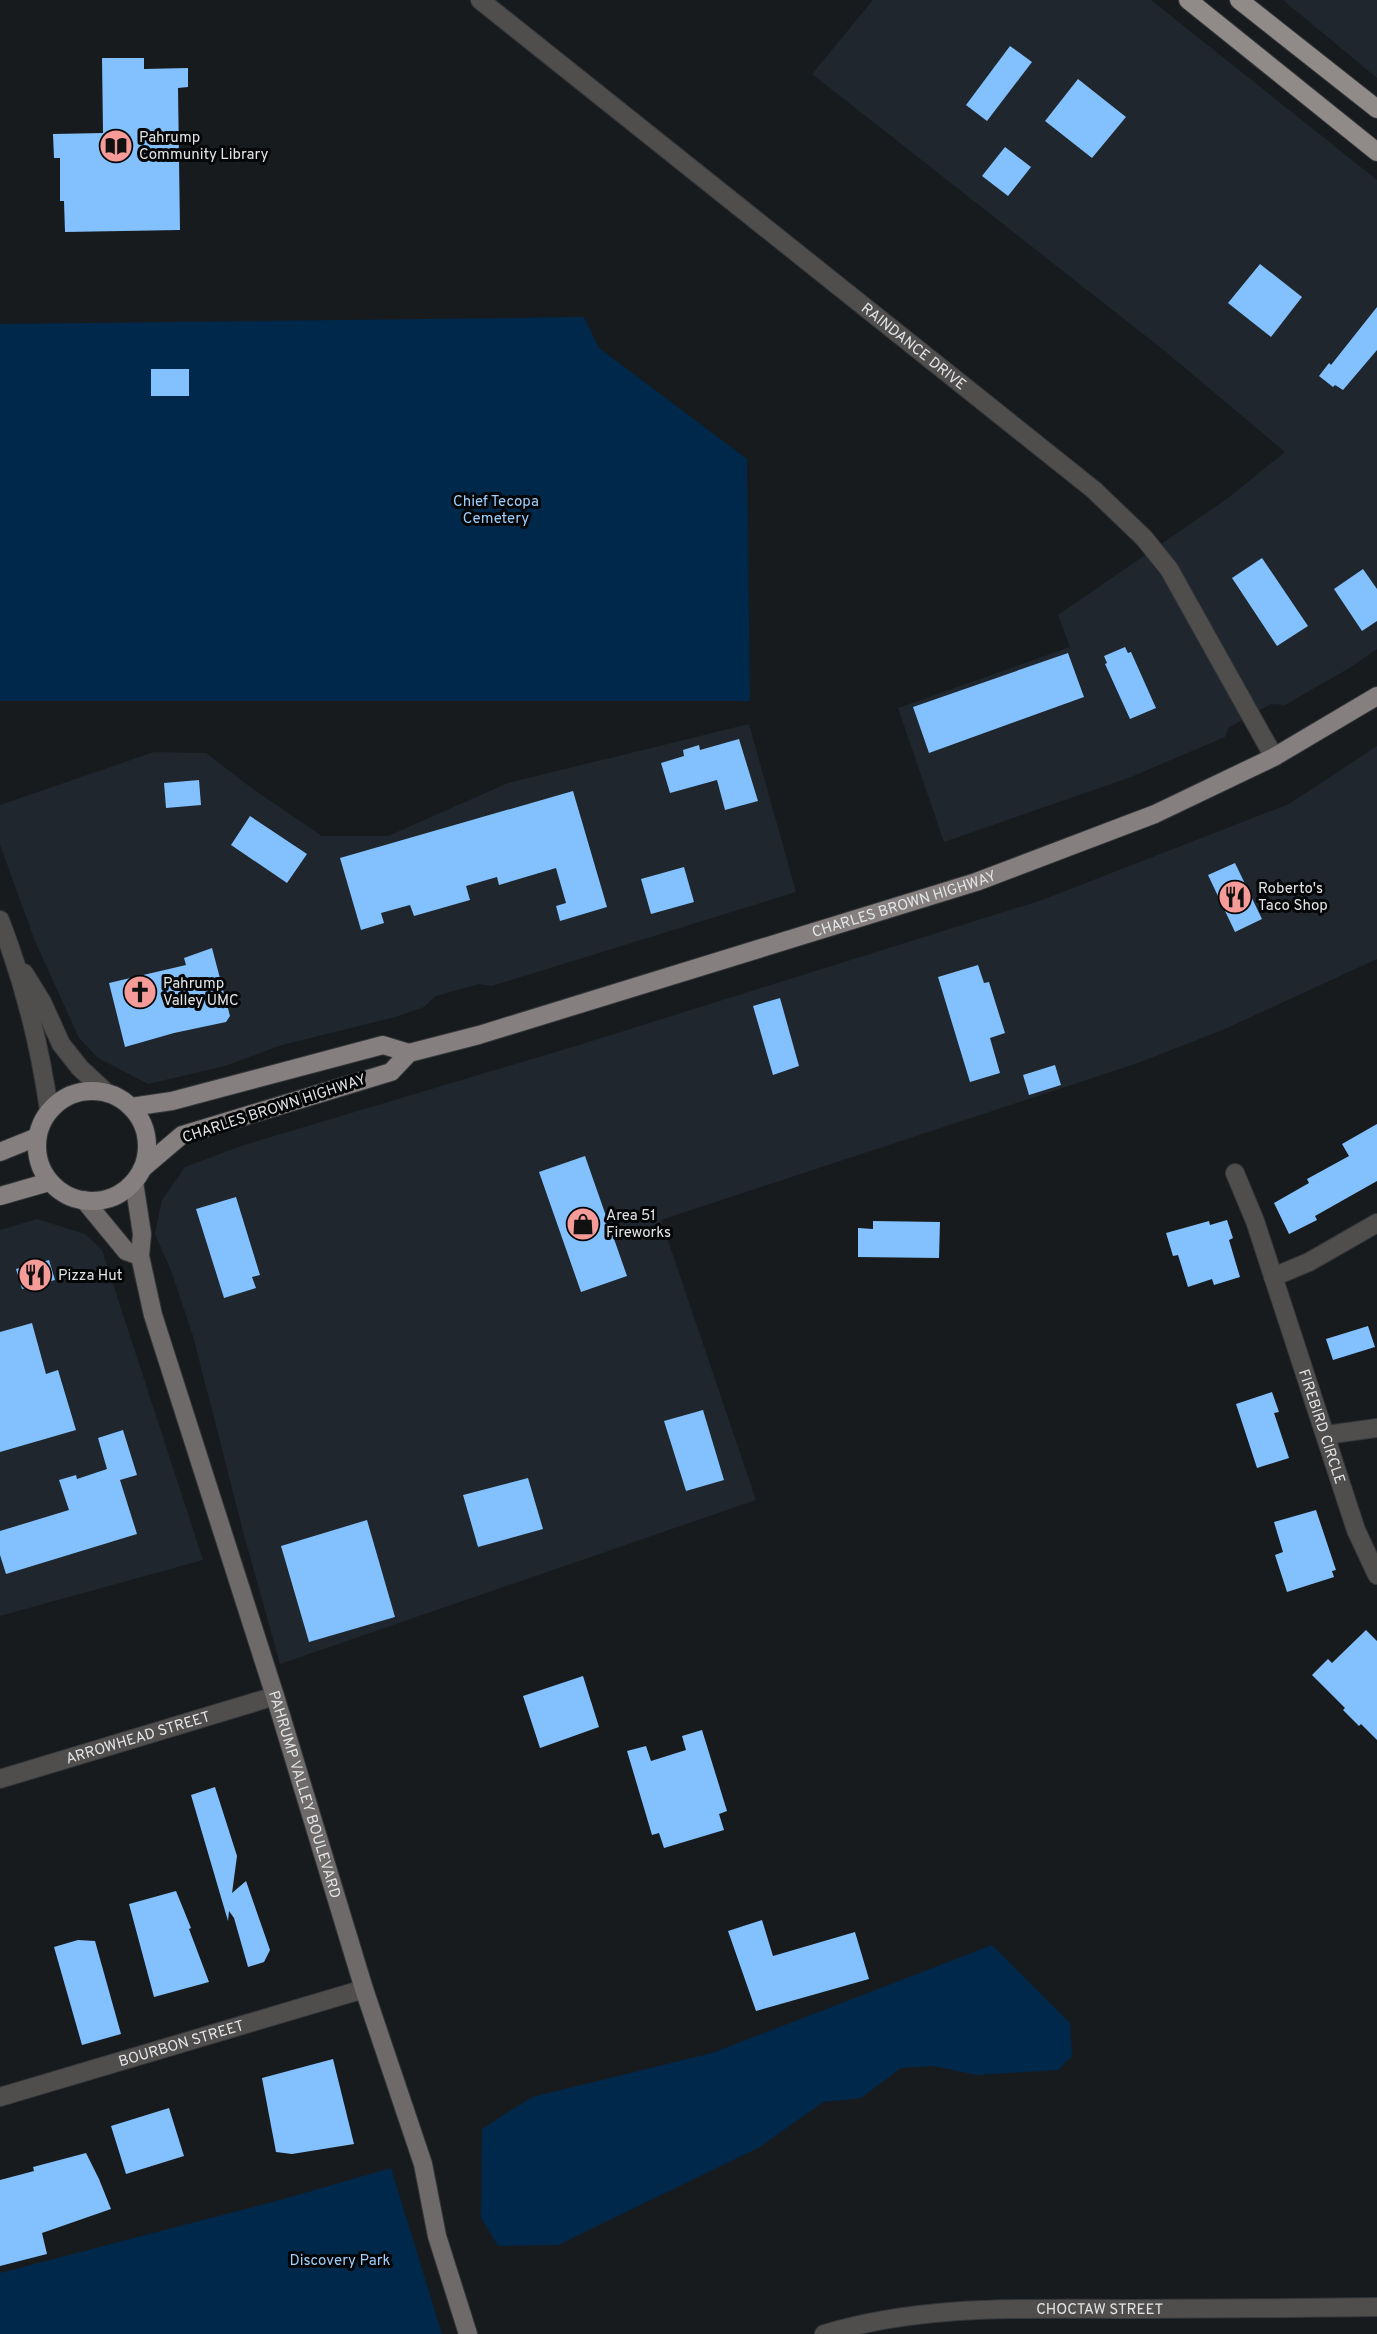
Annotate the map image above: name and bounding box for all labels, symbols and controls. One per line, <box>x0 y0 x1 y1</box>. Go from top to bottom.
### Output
library icon: Pahrump Community Library <box>98 128 134 164</box>
place label: Pahrump Community Library <box>139 129 268 165</box>
street label: RAINDANCE DRIVE <box>856 300 969 395</box>
park label: Chief Tecopa Cemetery <box>453 493 539 529</box>
street label: CHARLES BROWN HIGHWAY <box>810 867 1000 943</box>
restaurant icon: Roberto's Taco Shop <box>1217 879 1253 915</box>
place label: Roberto's Taco Shop <box>1258 880 1328 916</box>
church icon: Pahrump Valley UMC <box>122 974 158 1010</box>
place label: Pahrump Valley UMC <box>163 975 239 1011</box>
street label: CHARLES BROWN HIGHWAY <box>180 1071 369 1148</box>
shop icon: Area 51 Fireworks <box>565 1206 601 1242</box>
place label: Area 51 Fireworks <box>606 1207 671 1243</box>
restaurant icon: Pizza Hut <box>17 1257 53 1293</box>
place label: Pizza Hut <box>58 1267 122 1286</box>
street label: FIREBIRD CIRCLE <box>1293 1367 1348 1487</box>
street label: PAHRUMP VALLEY BOULEVARD <box>263 1689 344 1901</box>
street label: ARROWHEAD STREET <box>64 1708 213 1770</box>
street label: BOURBON STREET <box>117 2017 247 2072</box>
park label: Discovery Park <box>289 2252 391 2271</box>
street label: CHOCTAW STREET <box>1036 2301 1163 2320</box>

